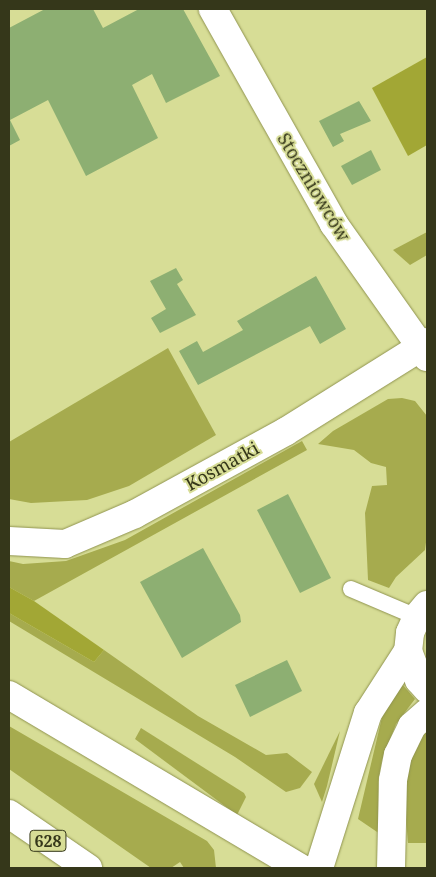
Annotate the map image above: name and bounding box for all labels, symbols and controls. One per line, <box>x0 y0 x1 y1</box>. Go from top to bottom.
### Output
street label: Stoczniowców <box>273 129 355 245</box>
street label: Kosmatki <box>182 437 262 495</box>
road number: 628 <box>29 828 67 854</box>

